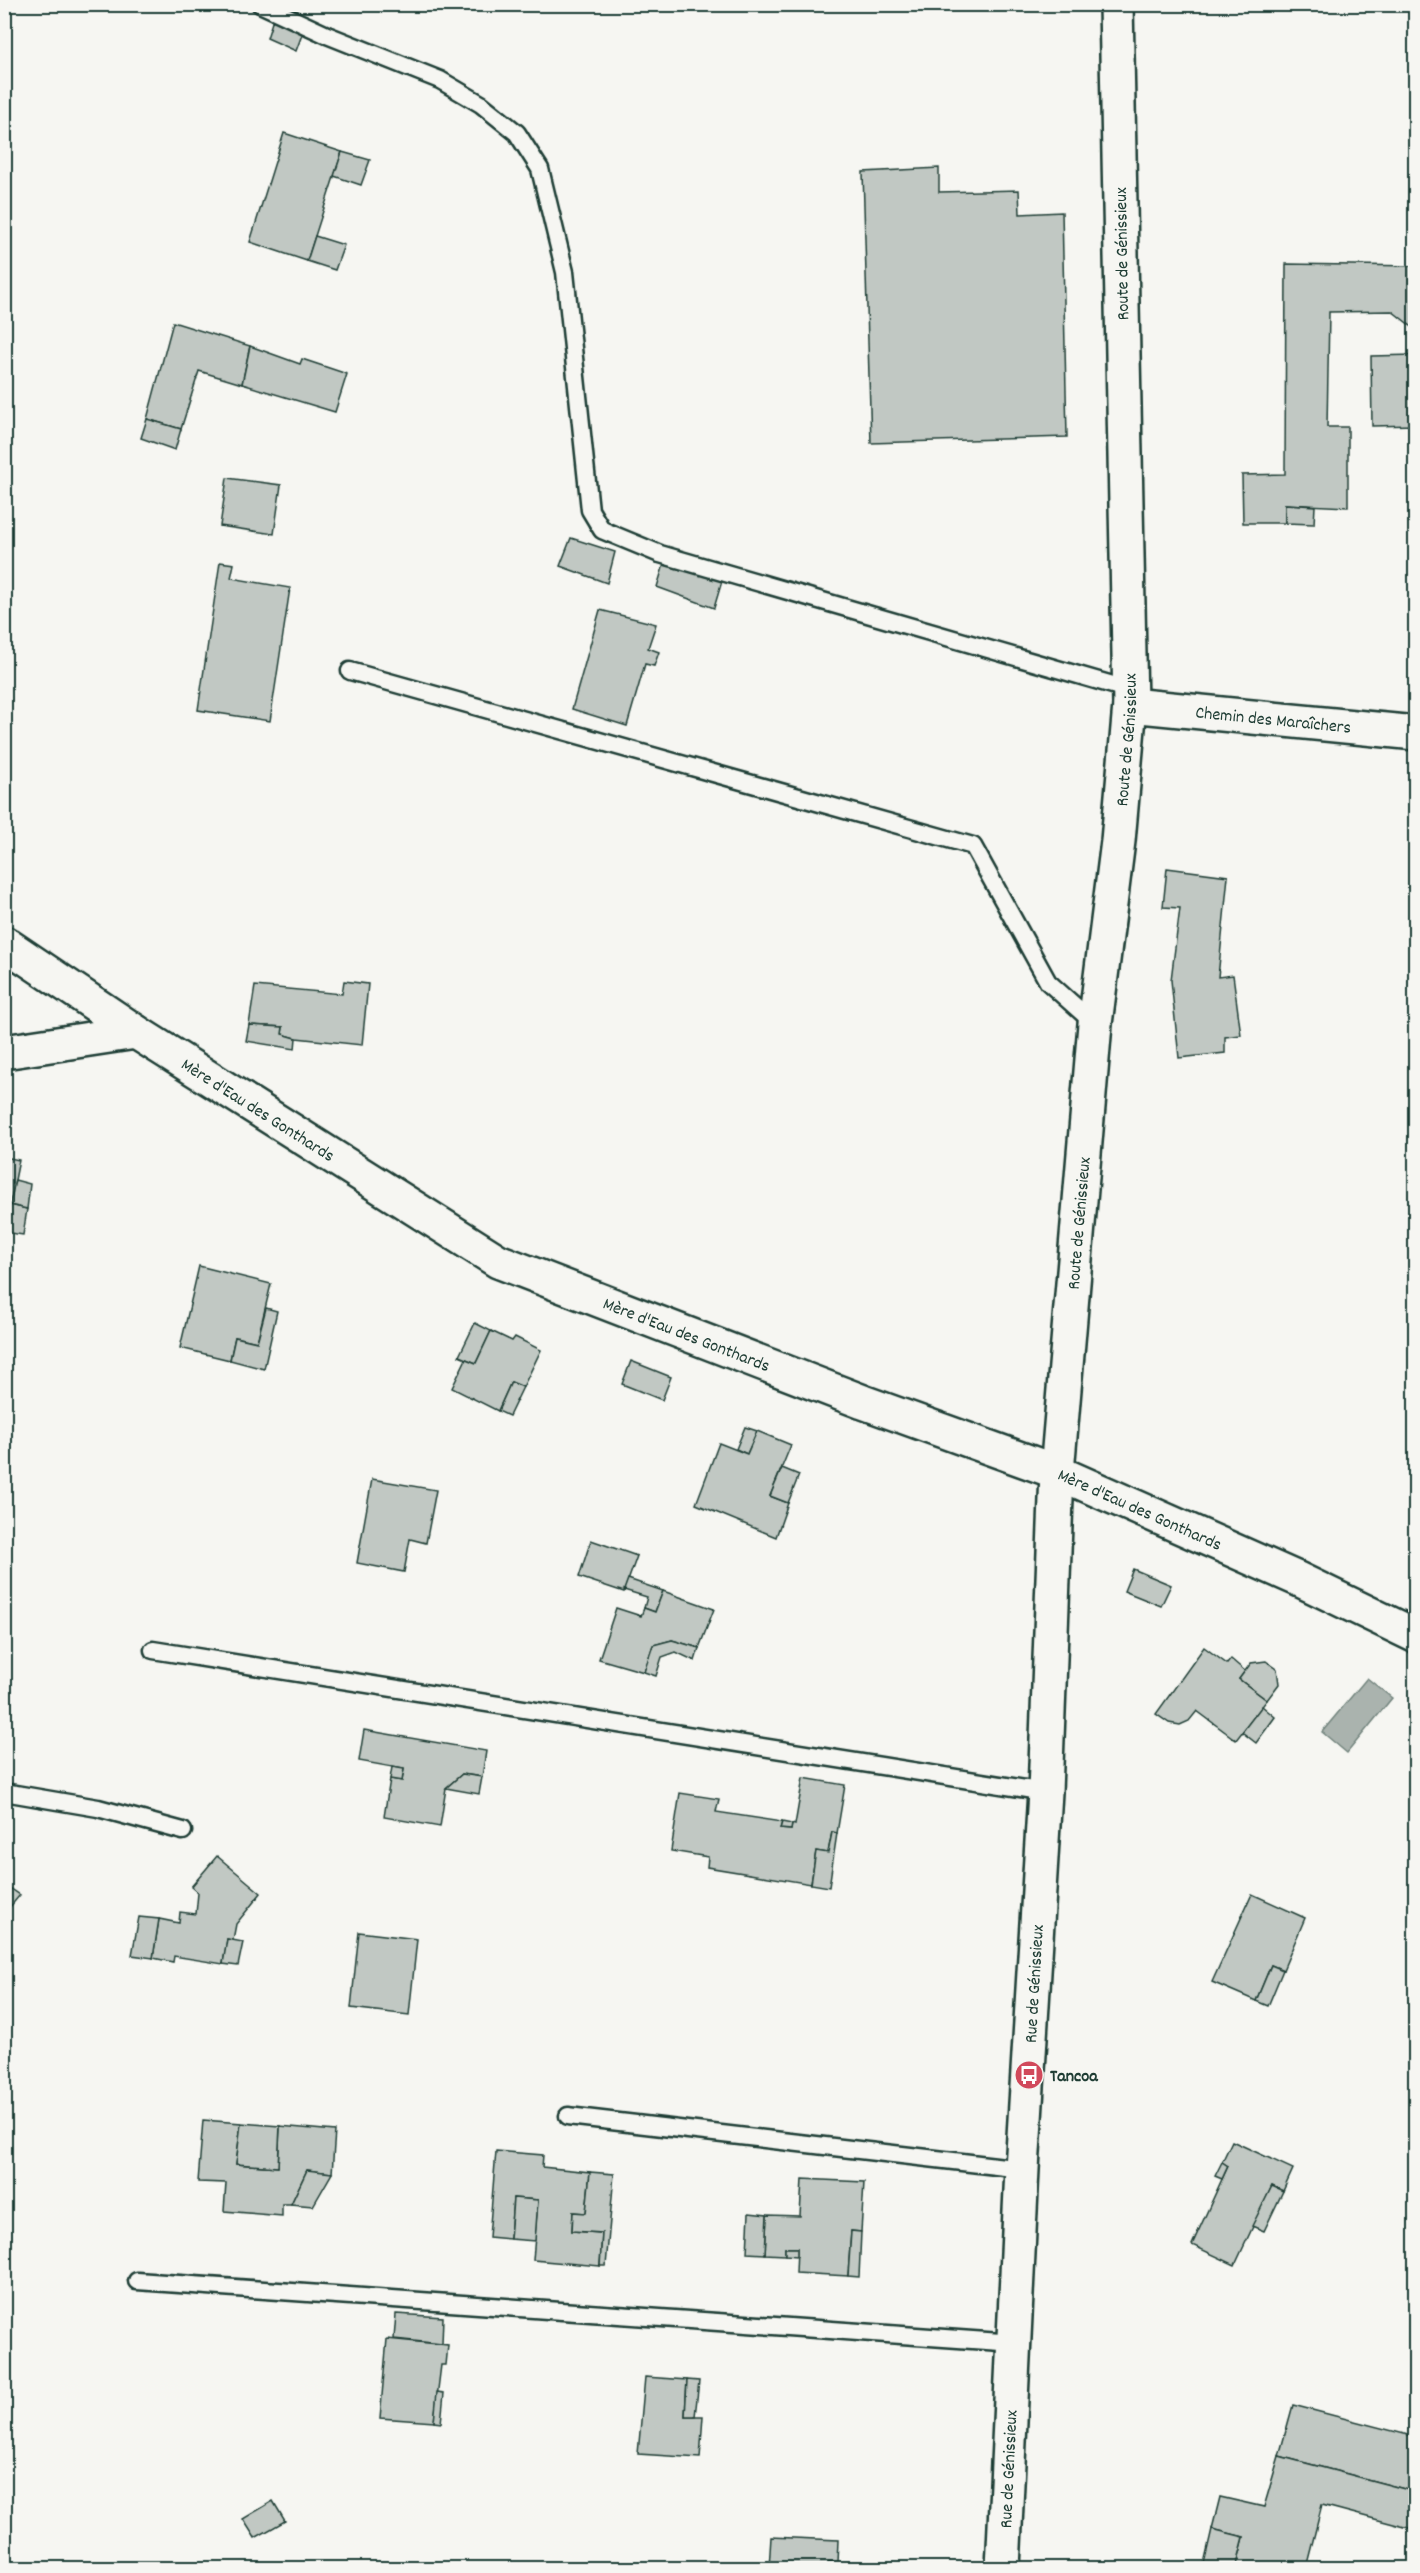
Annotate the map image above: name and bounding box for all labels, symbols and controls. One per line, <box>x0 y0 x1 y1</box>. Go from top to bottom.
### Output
street label: Route de Génissieux <box>1110 187 1137 321</box>
street label: Route de Génissieux <box>1111 673 1145 807</box>
street label: Chemin des Maraîchers <box>1194 701 1352 742</box>
street label: Mère d'Eau des Gonthards <box>175 1054 339 1169</box>
street label: Route de Génissieux <box>1063 1156 1099 1291</box>
street label: Mère d'Eau des Gonthards <box>599 1293 773 1380</box>
street label: Mère d'Eau des Gonthards <box>1053 1464 1225 1559</box>
street label: Rue de Génissieux <box>1020 1924 1052 2044</box>
bus stop icon: Tancoa <box>1013 2059 1045 2091</box>
place label: Tancoa <box>1050 2065 1098 2090</box>
street label: Rue de Génissieux <box>995 2409 1026 2529</box>

